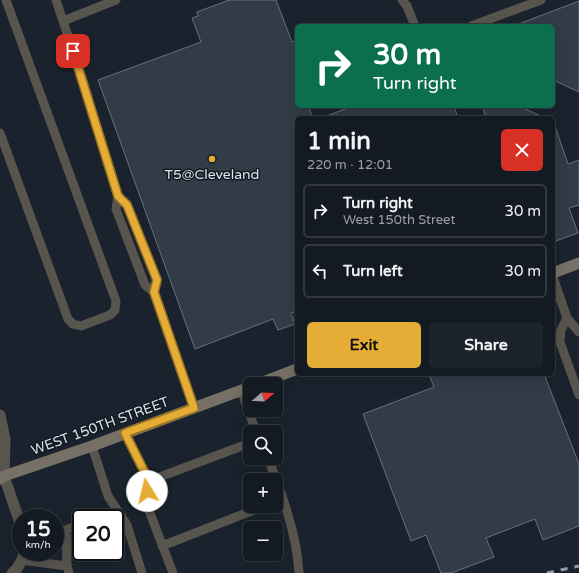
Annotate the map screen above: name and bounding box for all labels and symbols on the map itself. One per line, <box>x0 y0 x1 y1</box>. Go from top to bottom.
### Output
pin <box>56 34 90 68</box>
marker: T5@Cleveland <box>207 154 217 164</box>
place label: T5@Cleveland <box>165 166 259 183</box>
north arrow <box>243 377 283 417</box>
street label: WEST 150TH STREET <box>29 393 172 459</box>
position arrow <box>126 470 168 512</box>
speed limit sign: 20 <box>72 509 124 561</box>

